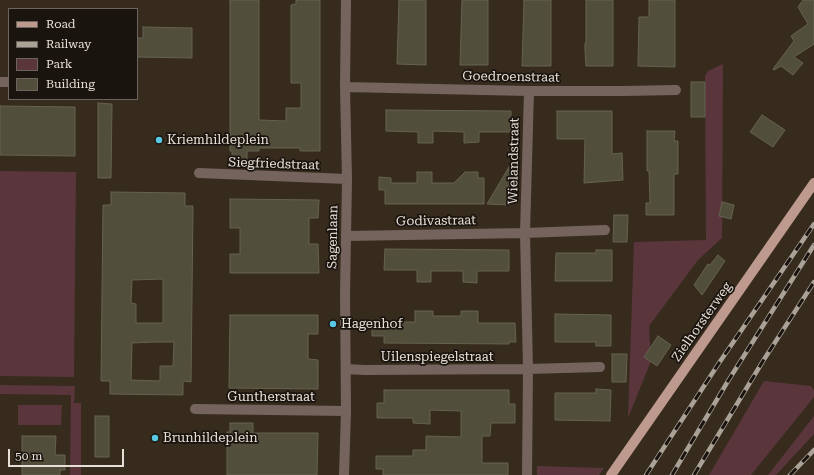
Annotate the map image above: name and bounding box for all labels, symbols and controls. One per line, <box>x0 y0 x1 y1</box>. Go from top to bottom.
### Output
legend <box>8 8 138 100</box>
text: Road <box>46 17 75 31</box>
text: Railway <box>46 37 91 51</box>
text: Park <box>46 57 72 71</box>
street label: Goedroenstraat <box>462 68 560 86</box>
text: Building <box>46 77 95 91</box>
street label: Wielandstraat <box>505 117 523 205</box>
place label: Kriemhildeplein <box>167 132 269 148</box>
marker: Kriemhildeplein <box>154 135 164 145</box>
street label: Siegfriedstraat <box>228 155 320 173</box>
street label: Sagenlaan <box>325 205 341 269</box>
street label: Godivastraat <box>396 213 476 229</box>
street label: Zielhorsterweg <box>669 279 735 365</box>
place label: Hagenhof <box>341 316 402 332</box>
marker: Hagenhof <box>328 319 338 329</box>
street label: Uilenspiegelstraat <box>380 349 494 365</box>
street label: Guntherstraat <box>227 389 315 405</box>
place label: Brunhildeplein <box>163 430 258 446</box>
marker: Brunhildeplein <box>150 433 160 443</box>
scale bar <box>10 441 126 467</box>
text: 50 m <box>15 449 42 463</box>

